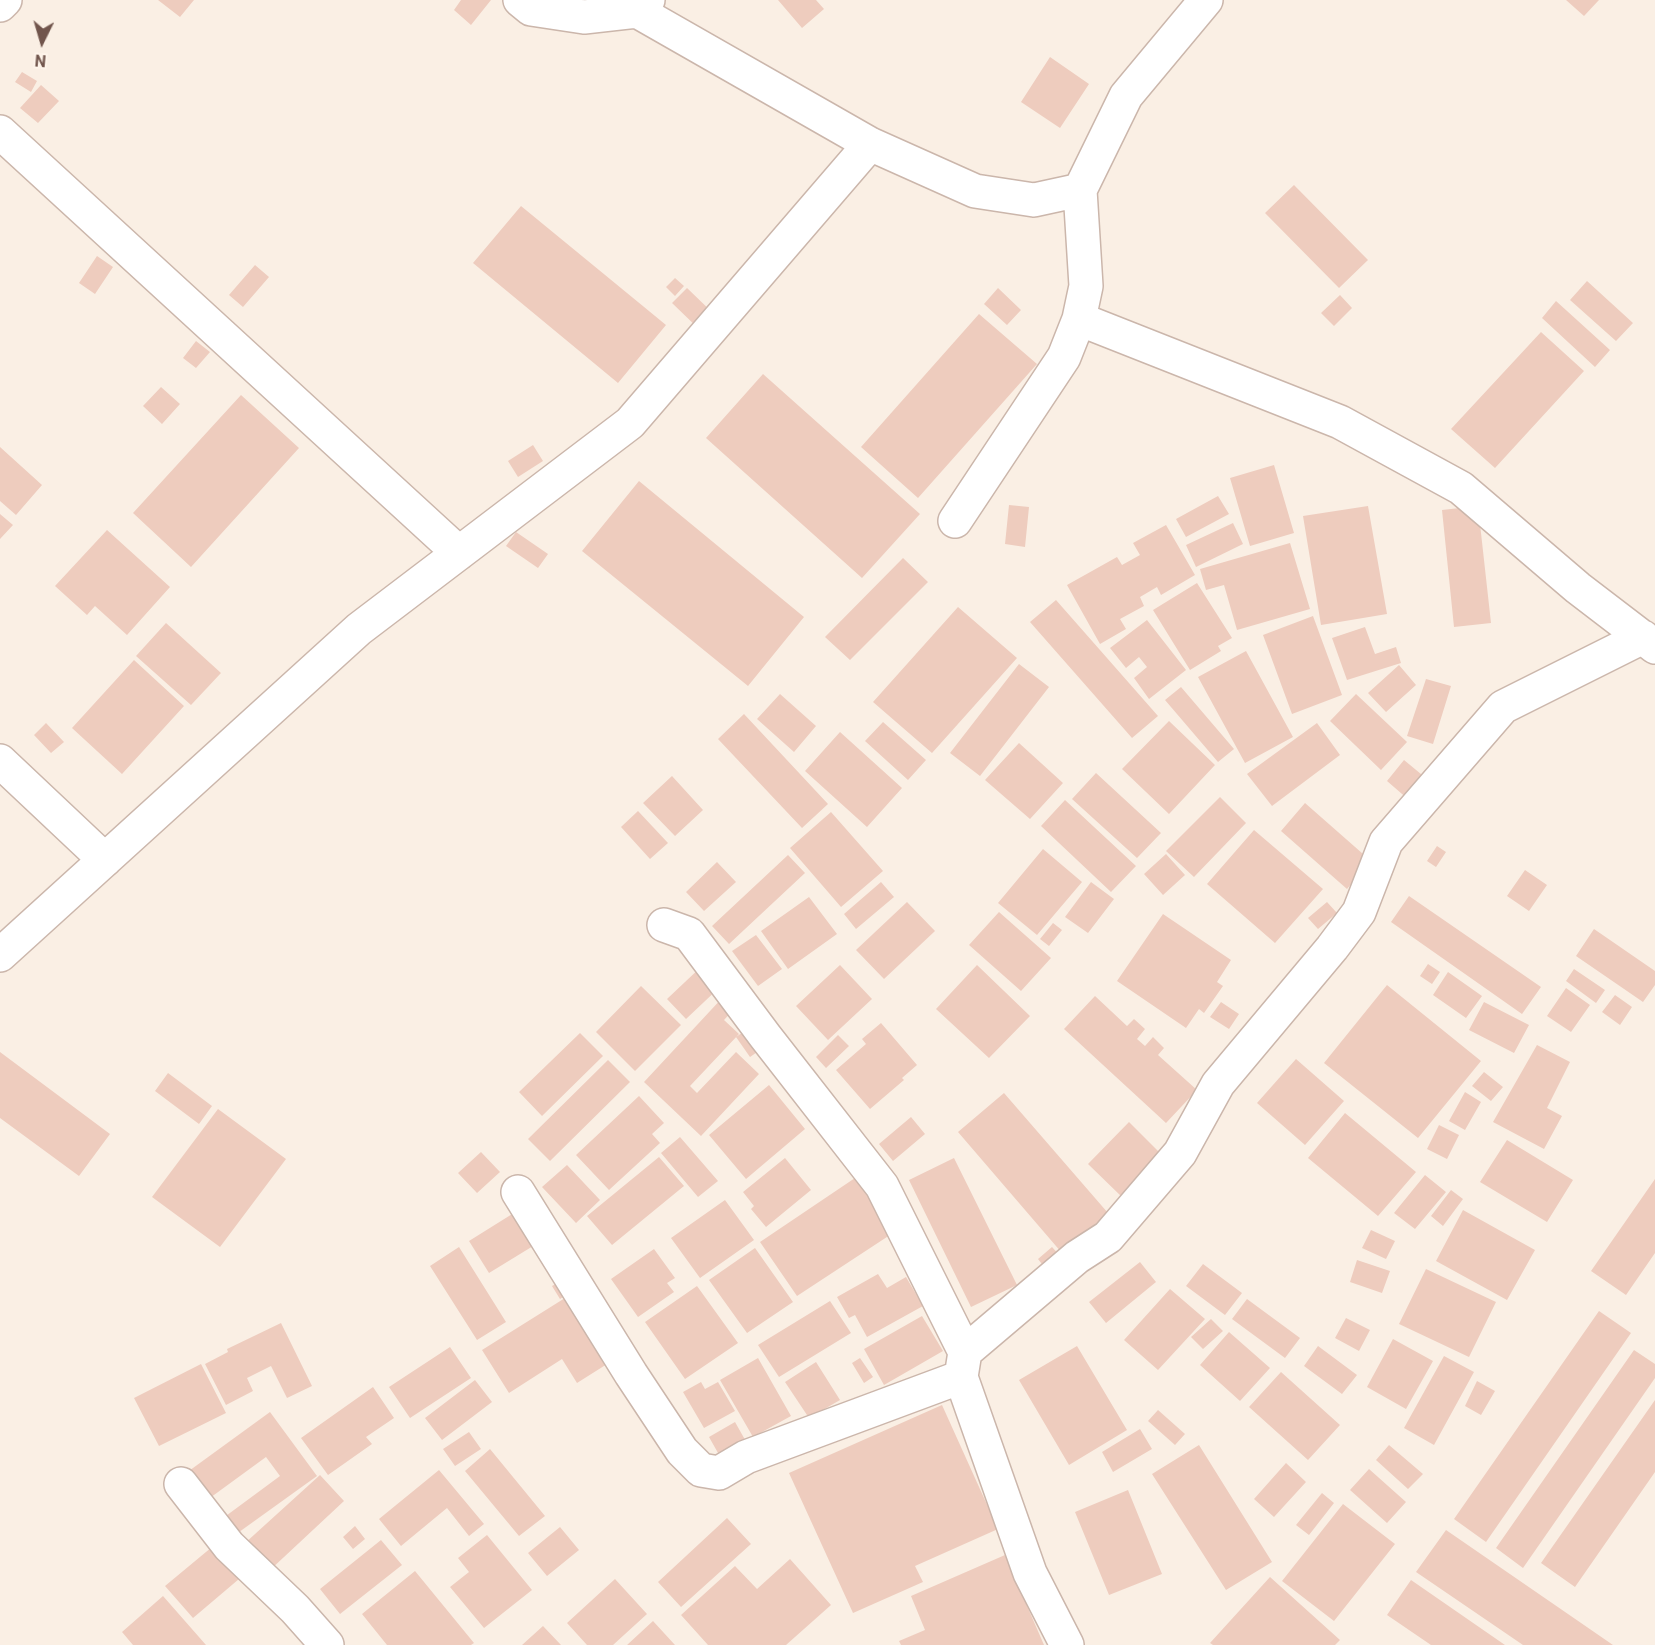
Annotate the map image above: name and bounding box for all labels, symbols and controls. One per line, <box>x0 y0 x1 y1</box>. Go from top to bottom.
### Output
north arrow <box>12 12 72 72</box>
text: N <box>34 50 47 70</box>

